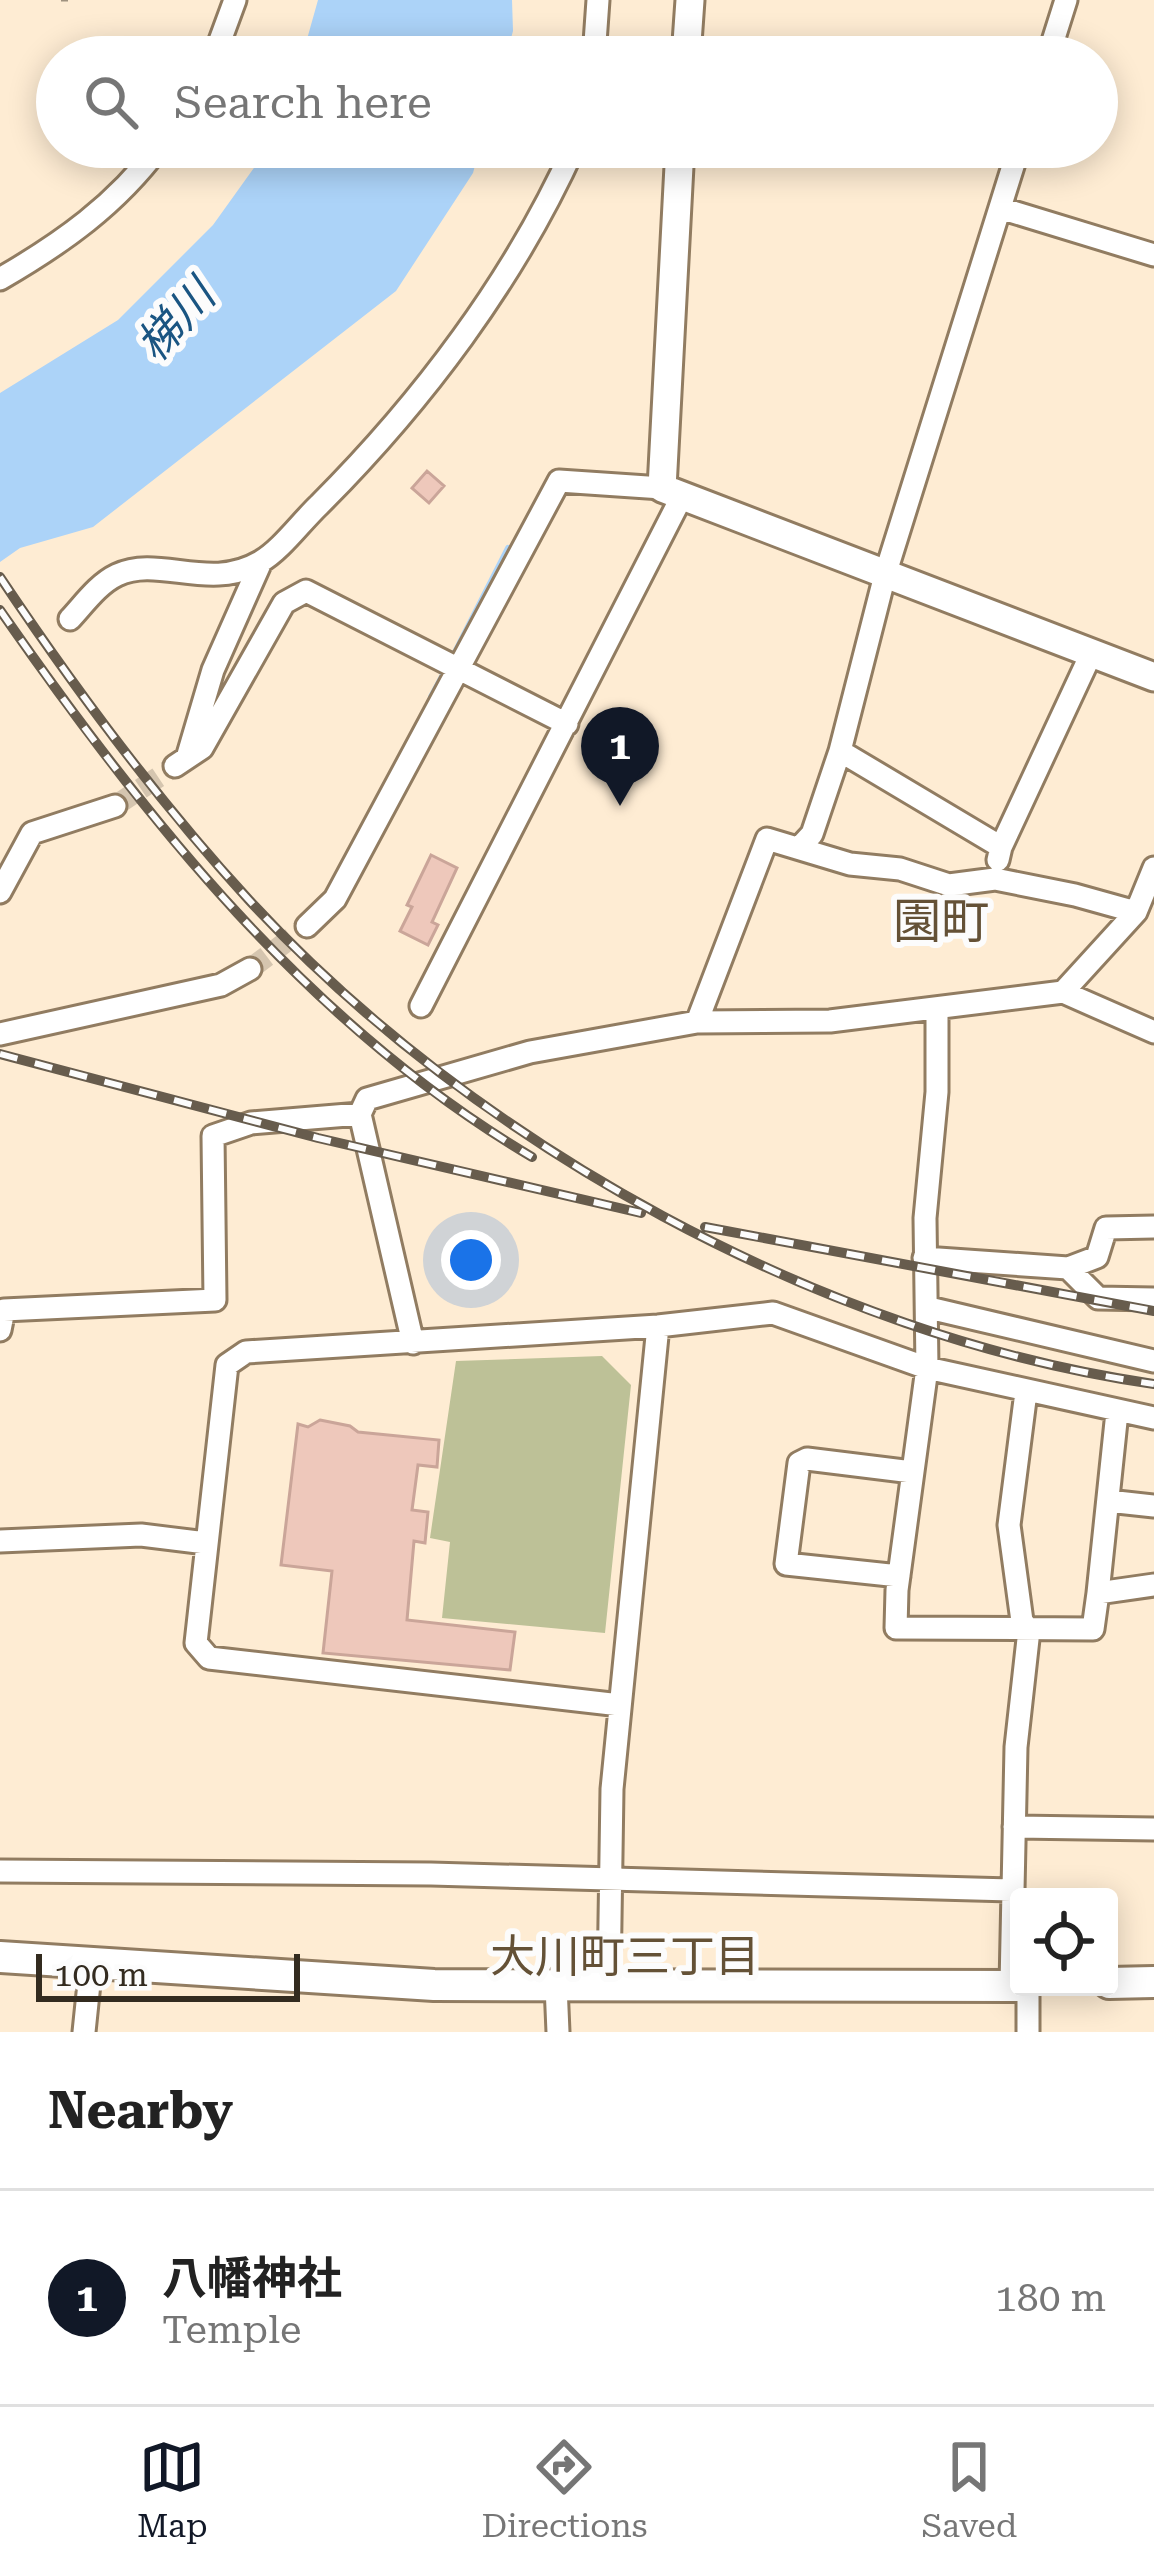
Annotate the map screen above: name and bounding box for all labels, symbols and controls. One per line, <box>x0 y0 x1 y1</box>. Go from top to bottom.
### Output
search box <box>36 36 1118 168</box>
icon: search <box>78 69 144 135</box>
text: Search here <box>174 76 432 129</box>
water label: 梯川 <box>126 266 228 372</box>
pin: 1 <box>581 707 659 806</box>
district label: 園町 <box>893 894 989 950</box>
your location <box>441 1230 501 1290</box>
map controls <box>1010 1888 1118 1996</box>
button: locate <box>1010 1888 1118 1996</box>
district label: 大川町三丁目 <box>490 1930 760 1983</box>
scale bar <box>36 1948 300 2001</box>
text: 100 m <box>54 1955 148 1994</box>
text: Nearby <box>48 2081 233 2140</box>
text: 八幡神社 <box>162 2252 342 2305</box>
text: 1 <box>76 2275 98 2321</box>
text: 180 m <box>995 2275 1106 2321</box>
text: Temple <box>162 2307 302 2353</box>
tab: Map <box>137 2434 208 2545</box>
tab: Directions <box>481 2434 647 2545</box>
tab: Saved <box>921 2434 1017 2545</box>

